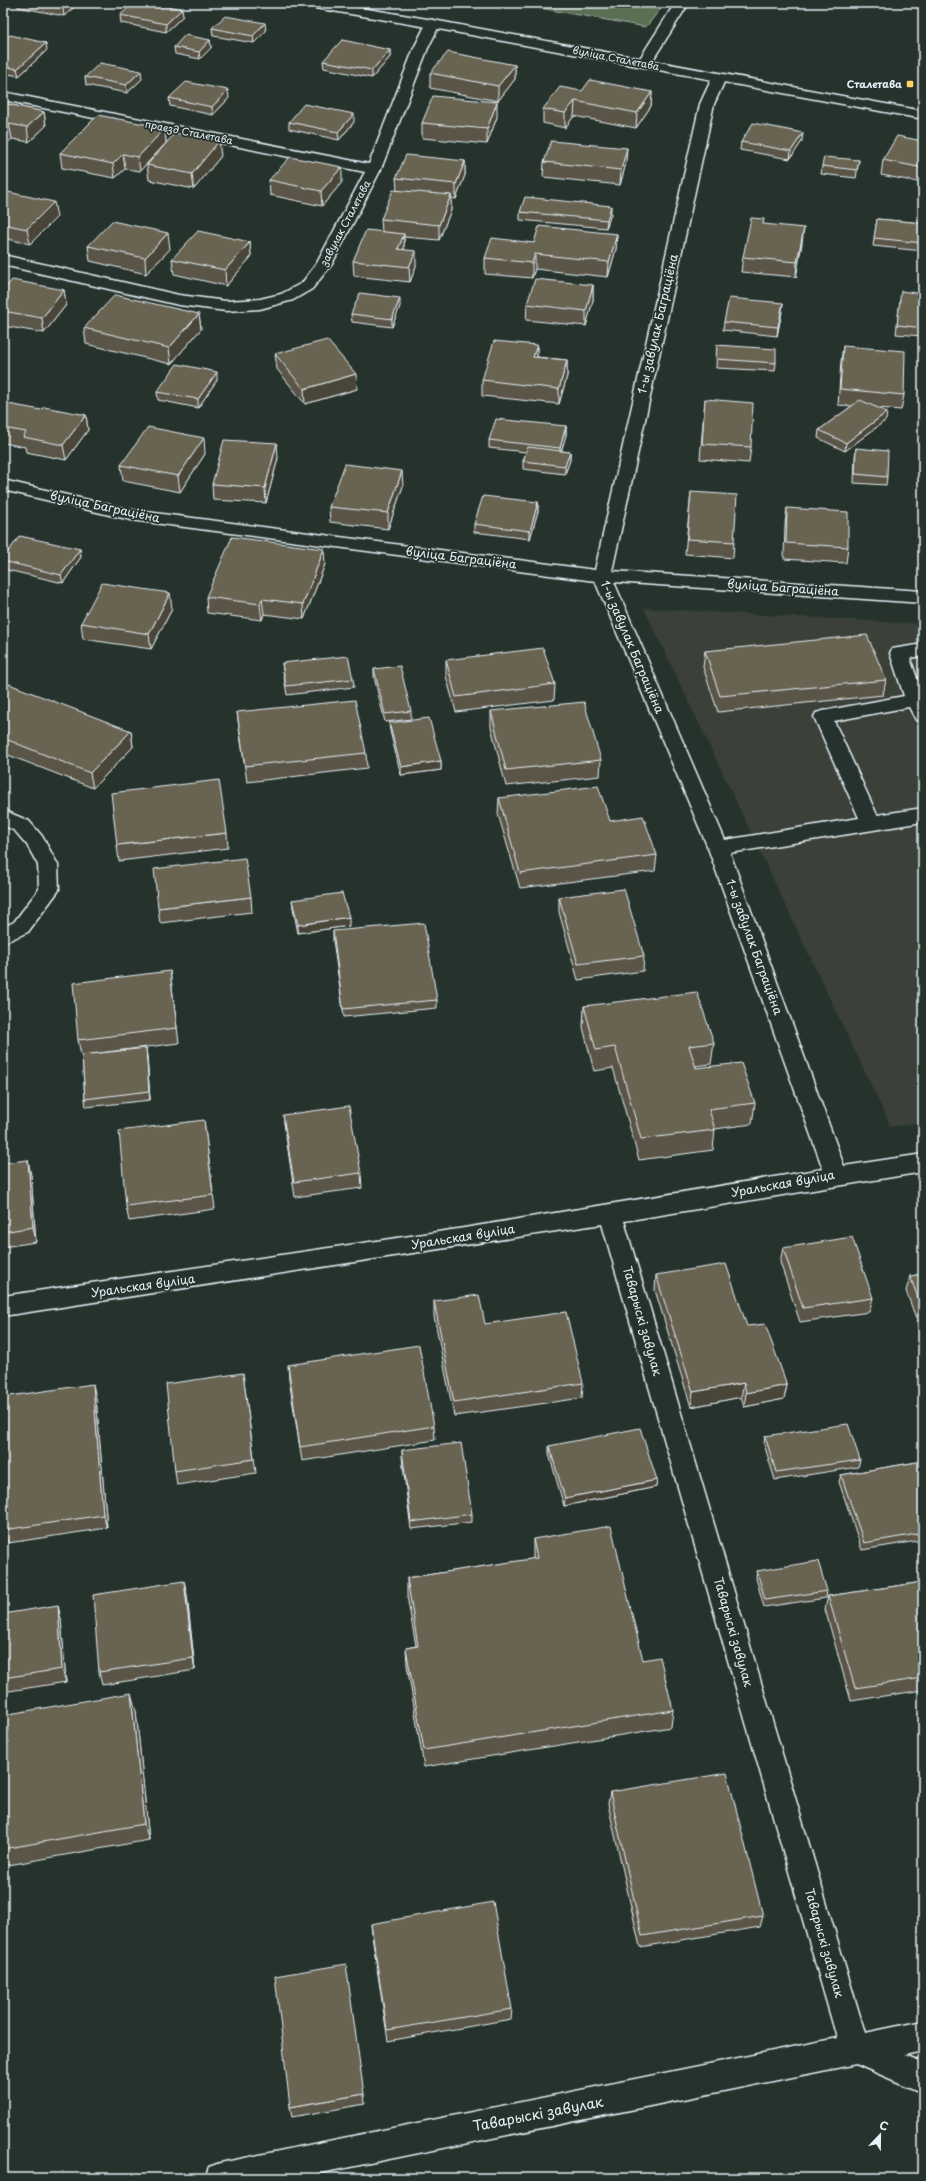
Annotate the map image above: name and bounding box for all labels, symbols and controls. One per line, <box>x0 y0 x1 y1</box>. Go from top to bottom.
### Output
street label: вуліца Сталетава <box>571 42 662 74</box>
place label: Сталетава <box>847 76 902 91</box>
marker: Сталетава <box>905 79 915 89</box>
street label: праезд Сталетава <box>144 116 235 148</box>
street label: завулак Сталетава <box>315 177 375 270</box>
street label: 1-ы завулак Баграціёна <box>632 251 682 396</box>
street label: вуліца Баграціёна <box>49 486 162 527</box>
street label: вуліца Баграціёна <box>405 541 518 573</box>
street label: вуліца Баграціёна <box>727 574 840 600</box>
street label: 1-ы завулак Баграціёна <box>597 577 669 717</box>
street label: 1-ы завулак Баграціёна <box>722 876 788 1018</box>
street label: Уральская вуліца <box>730 1165 837 1201</box>
street label: Уральская вуліца <box>410 1219 517 1253</box>
street label: Таварыскі завулак <box>619 1264 667 1378</box>
street label: Уральская вуліца <box>90 1269 197 1301</box>
street label: Таварыскі завулак <box>710 1575 758 1689</box>
street label: Таварыскі завулак <box>801 1886 849 2000</box>
street label: Таварыскі завулак <box>471 2090 605 2136</box>
north arrow <box>860 2115 900 2155</box>
text: С <box>877 2116 891 2135</box>

